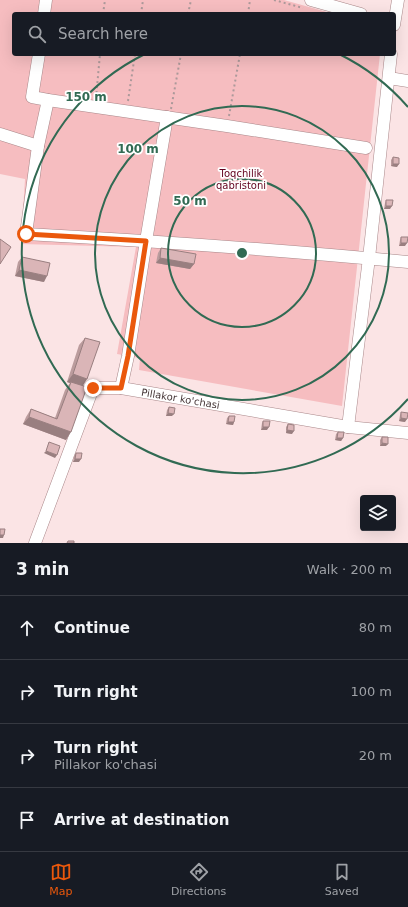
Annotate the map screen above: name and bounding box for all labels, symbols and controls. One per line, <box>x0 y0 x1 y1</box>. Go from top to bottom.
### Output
search box <box>12 12 396 56</box>
icon: search <box>26 23 48 45</box>
text: Search here <box>58 25 148 43</box>
text: 150 m <box>65 90 107 104</box>
text: 100 m <box>117 142 159 156</box>
park label: Toqchilik qabristoni <box>216 168 266 191</box>
text: 50 m <box>173 194 207 208</box>
route start <box>17 225 35 243</box>
centre of rings <box>235 246 249 260</box>
route end <box>84 379 102 397</box>
street label: Pillakor ko'chasi <box>140 387 221 411</box>
map controls <box>360 495 396 531</box>
button: layers <box>360 495 396 531</box>
text: 3 min <box>16 559 69 579</box>
text: Walk · 200 m <box>307 562 392 577</box>
icon: ahead <box>16 617 38 639</box>
text: Continue <box>54 619 130 637</box>
text: 80 m <box>359 620 392 635</box>
icon: right <box>16 681 38 703</box>
text: Turn right <box>54 683 138 701</box>
text: 100 m <box>350 684 392 699</box>
text: Turn right <box>54 739 138 757</box>
icon: right <box>16 745 38 767</box>
text: 20 m <box>359 748 392 763</box>
text: Pillakor ko'chasi <box>54 757 157 772</box>
icon: arrive <box>16 809 38 831</box>
text: Arrive at destination <box>54 811 229 829</box>
tab: Map <box>49 861 72 898</box>
tab: Directions <box>171 861 226 898</box>
tab: Saved <box>325 861 359 898</box>

